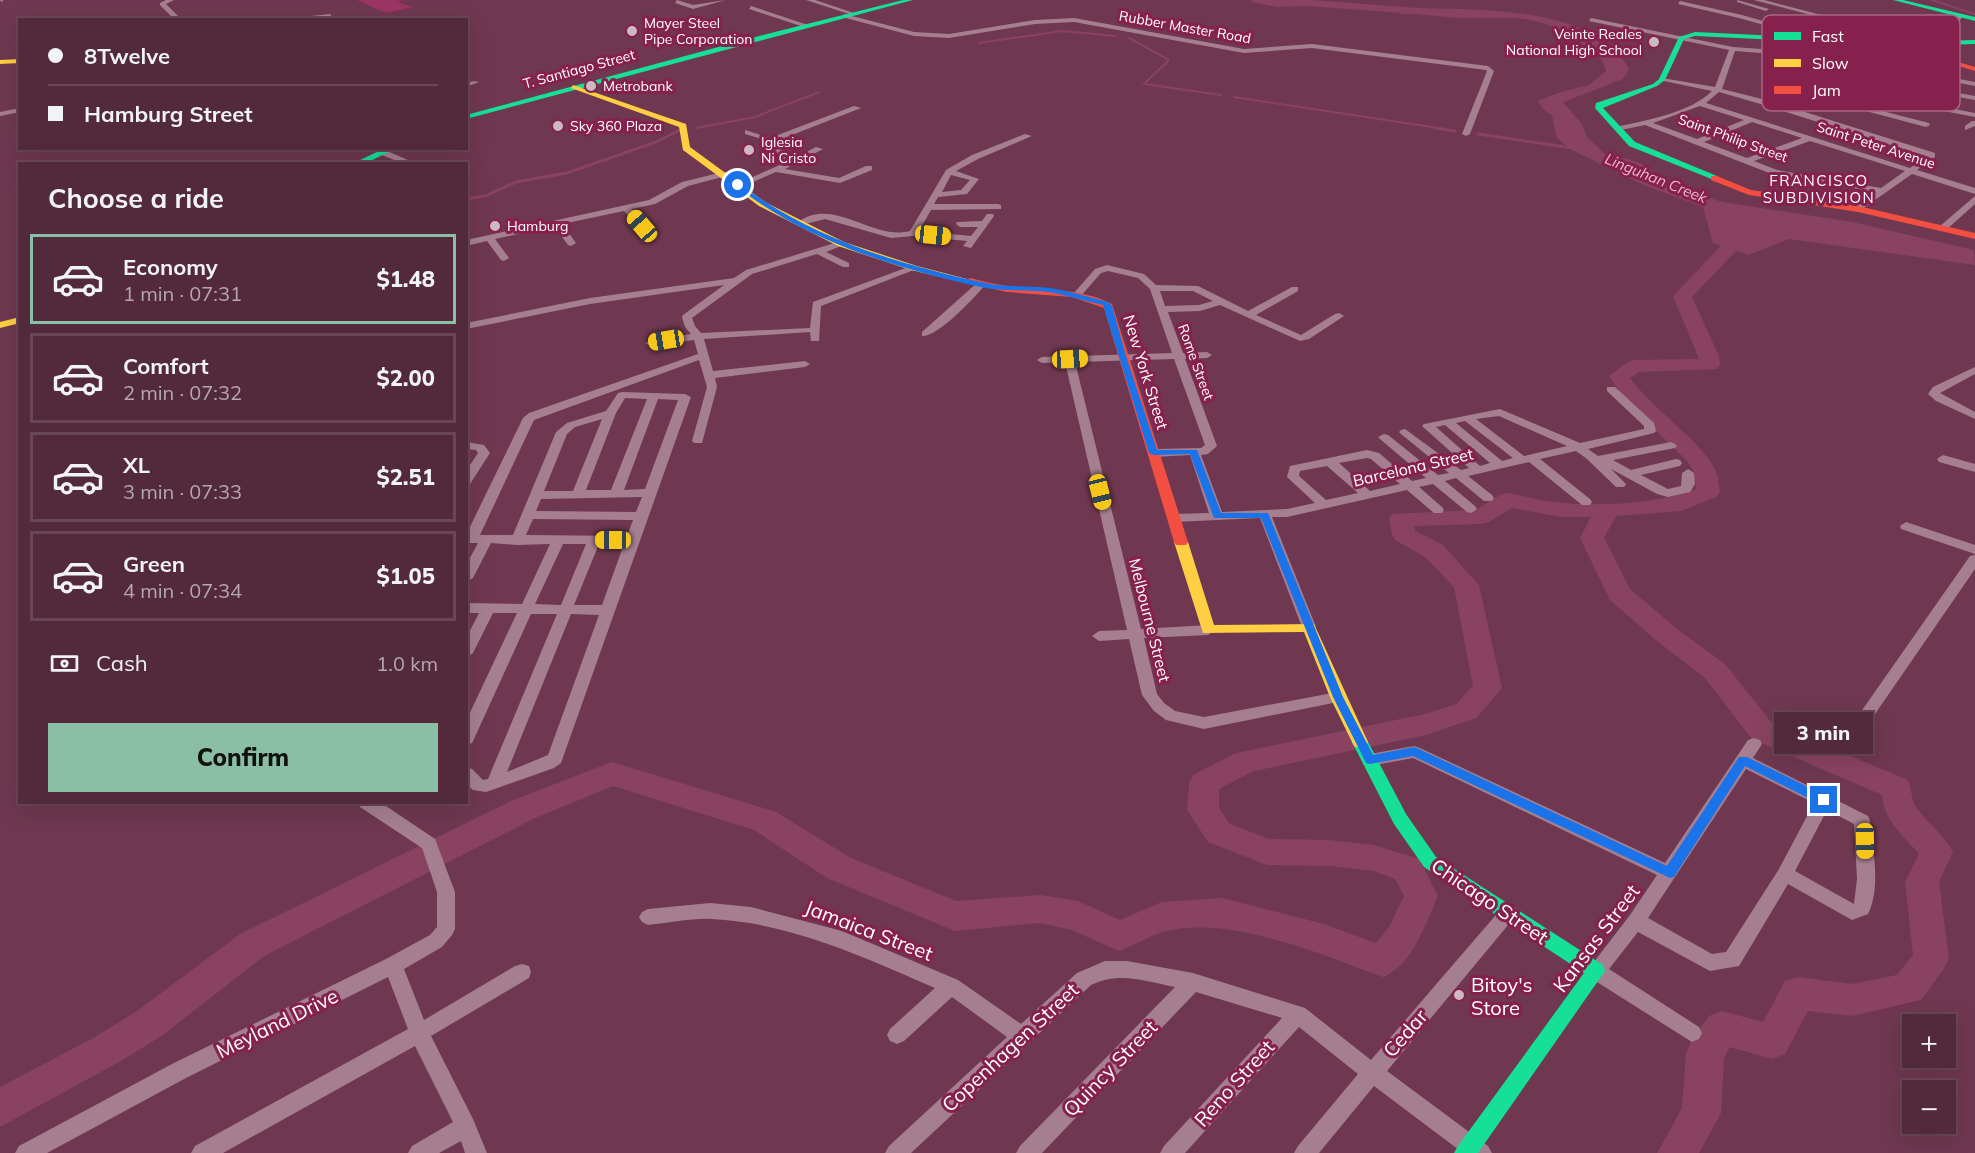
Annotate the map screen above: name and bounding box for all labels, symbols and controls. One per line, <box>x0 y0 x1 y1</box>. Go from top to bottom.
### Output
street label: Rubber Master Road <box>1118 7 1252 47</box>
place label: Mayer Steel Pipe Corporation <box>644 14 753 48</box>
legend <box>1762 15 1960 111</box>
marker: Mayer Steel Pipe Corporation <box>625 24 639 38</box>
place label: Veinte Reales National High School <box>1506 25 1642 59</box>
text: Fast <box>1812 26 1844 46</box>
marker: Veinte Reales National High School <box>1647 35 1661 49</box>
text: 8Twelve <box>84 42 170 70</box>
street label: T. Santiago Street <box>521 45 637 93</box>
text: Slow <box>1812 53 1849 73</box>
place label: Metrobank <box>603 77 674 95</box>
marker: Metrobank <box>584 79 598 93</box>
text: Jam <box>1812 80 1841 100</box>
text: Hamburg Street <box>84 100 253 128</box>
street label: Saint Philip Street <box>1676 110 1790 166</box>
place label: Sky 360 Plaza <box>570 117 662 135</box>
street label: Saint Peter Avenue <box>1814 117 1938 173</box>
marker: Sky 360 Plaza <box>551 119 565 133</box>
place label: Iglesia Ni Cristo <box>761 133 816 167</box>
marker: Iglesia Ni Cristo <box>742 143 756 157</box>
water label: Linguhan Creek <box>1602 149 1711 208</box>
route start <box>724 171 751 198</box>
district label: FRANCISCO SUBDIVISION <box>1763 171 1875 207</box>
text: Choose a ride <box>48 181 224 215</box>
car <box>623 207 661 245</box>
place label: Hamburg <box>507 217 568 235</box>
marker: Hamburg <box>488 219 502 233</box>
car <box>914 224 952 246</box>
icon: car <box>51 252 105 306</box>
text: Economy <box>123 253 218 281</box>
text: $1.48 <box>376 265 435 293</box>
text: 1 min · 07:31 <box>123 281 242 306</box>
street label: New York Street <box>1119 312 1173 432</box>
street label: Rome Street <box>1174 321 1218 403</box>
car <box>647 328 685 352</box>
car <box>1052 349 1088 369</box>
icon: car <box>51 351 105 405</box>
text: Comfort <box>123 352 209 380</box>
text: $2.00 <box>376 364 435 392</box>
text: 2 min · 07:32 <box>123 380 242 405</box>
street label: Barcelona Street <box>1351 443 1476 491</box>
icon: car <box>51 450 105 504</box>
text: XL <box>123 451 150 479</box>
text: $2.51 <box>376 463 435 491</box>
car <box>1087 472 1113 512</box>
text: 3 min · 07:33 <box>123 479 242 504</box>
car <box>595 531 631 549</box>
icon: car <box>51 549 105 603</box>
text: Green <box>123 550 185 578</box>
street label: Melbourne Street <box>1125 556 1175 684</box>
text: $1.05 <box>376 562 435 590</box>
text: 4 min · 07:34 <box>123 578 242 603</box>
icon: cash <box>48 647 81 680</box>
text: Cash <box>96 649 148 677</box>
text: 1.0 km <box>376 651 438 676</box>
callout: 3 min <box>1774 713 1874 755</box>
text: 3 min <box>1797 720 1850 745</box>
button: Confirm <box>48 723 438 792</box>
route end <box>1810 786 1837 813</box>
car <box>1856 823 1874 859</box>
street label: Chicago Street <box>1427 853 1553 949</box>
street label: Kansas Street <box>1547 879 1645 997</box>
street label: Jamaica Street <box>801 894 937 966</box>
place label: Bitoy's Store <box>1471 972 1533 1020</box>
street label: Copenhagen Street <box>936 977 1084 1117</box>
street label: Meyland Drive <box>212 983 342 1063</box>
marker: Bitoy's Store <box>1452 988 1466 1002</box>
street label: Cedar <box>1377 1003 1433 1062</box>
map controls <box>1902 1014 1956 1134</box>
button: + <box>1902 1014 1956 1068</box>
street label: Quincy Street <box>1058 1015 1162 1121</box>
street label: Reno Street <box>1189 1034 1279 1132</box>
button: − <box>1902 1080 1956 1134</box>

